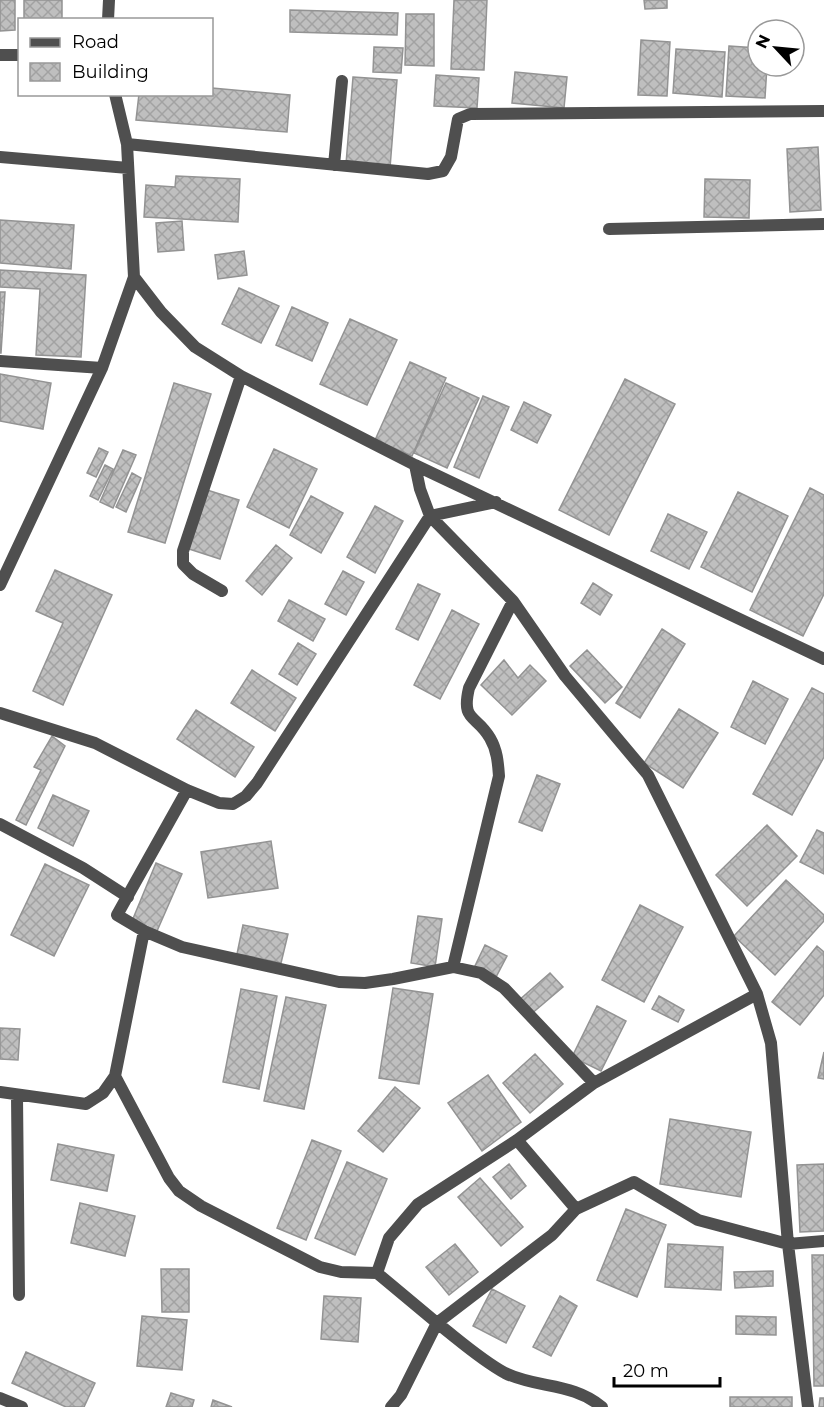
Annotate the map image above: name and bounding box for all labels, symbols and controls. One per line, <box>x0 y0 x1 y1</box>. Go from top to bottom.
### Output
legend <box>18 18 213 96</box>
north arrow <box>746 18 806 78</box>
text: Road <box>72 31 119 53</box>
text: N <box>752 32 774 52</box>
text: Building <box>72 61 149 83</box>
scale bar <box>614 1350 720 1388</box>
text: 20 m <box>623 1360 669 1382</box>

